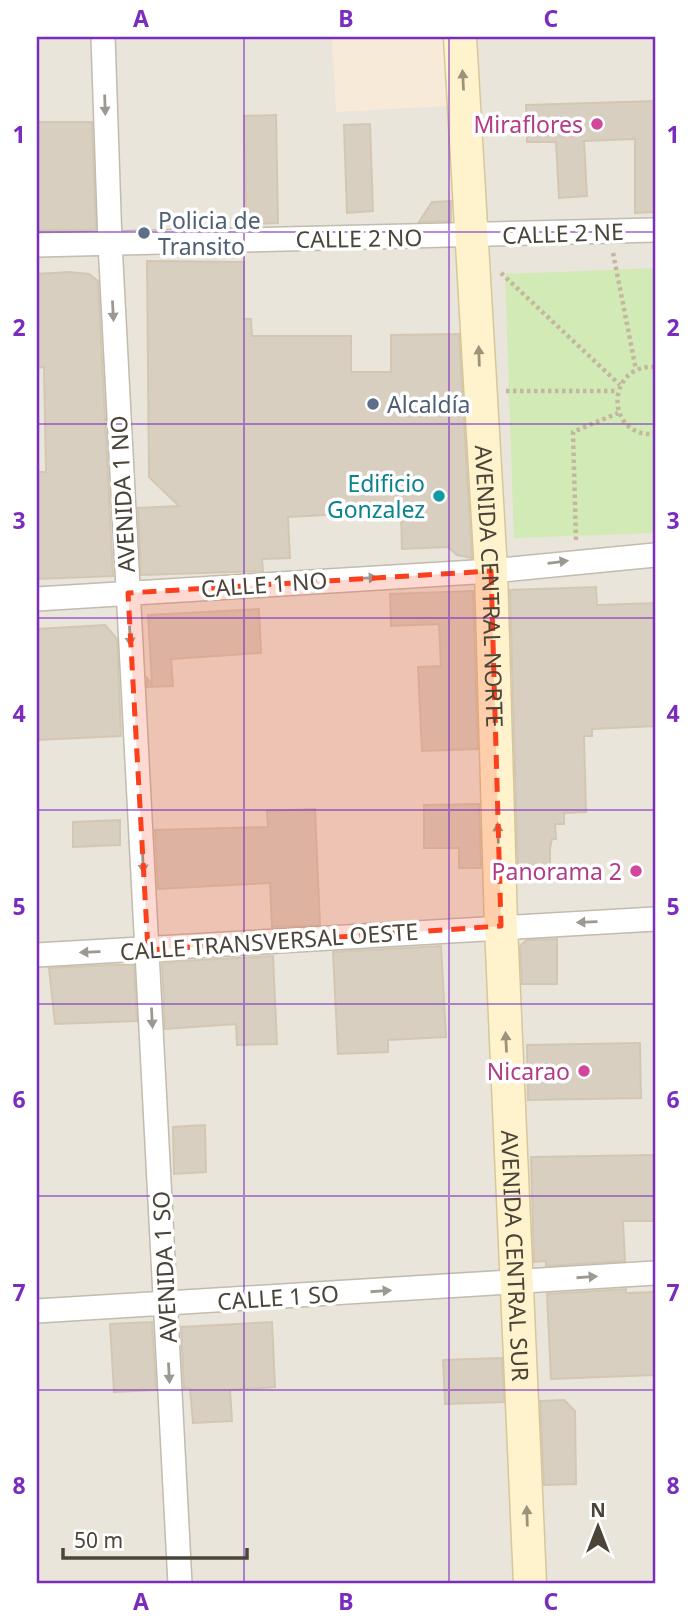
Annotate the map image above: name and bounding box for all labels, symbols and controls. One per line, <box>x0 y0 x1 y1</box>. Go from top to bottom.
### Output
text: A <box>133 2 149 34</box>
text: B <box>338 2 354 34</box>
text: C <box>544 2 559 34</box>
one-way arrow <box>457 69 468 91</box>
one-way arrow <box>100 94 111 116</box>
place label: Miraflores <box>473 108 583 140</box>
marker: Miraflores <box>589 116 605 132</box>
text: 1 <box>12 118 26 150</box>
text: 1 <box>666 118 680 150</box>
place label: Policia de Transito <box>158 204 261 262</box>
street label: CALLE 2 NE <box>502 215 624 251</box>
street label: CALLE 2 NO <box>295 221 423 255</box>
marker: Policia de Transito <box>136 225 152 241</box>
one-way arrow <box>108 300 119 322</box>
text: 2 <box>12 311 26 343</box>
text: 2 <box>666 311 680 343</box>
one-way arrow <box>473 345 484 367</box>
place label: Alcaldía <box>387 388 471 420</box>
marker: Alcaldía <box>365 396 381 412</box>
street label: AVENIDA 1 NO <box>102 415 142 573</box>
street label: AVENIDA CENTRAL NORTE <box>468 444 511 728</box>
place label: Edificio Gonzalez <box>327 467 425 525</box>
marker: Edificio Gonzalez <box>431 488 447 504</box>
text: 3 <box>12 504 26 536</box>
text: 3 <box>666 504 680 536</box>
one-way arrow <box>547 557 569 568</box>
street label: CALLE 1 NO <box>200 564 328 604</box>
one-way arrow <box>356 572 378 583</box>
one-way arrow <box>125 625 136 647</box>
text: 4 <box>12 697 26 729</box>
text: 4 <box>666 697 680 729</box>
one-way arrow <box>492 822 504 844</box>
one-way arrow <box>138 852 149 874</box>
place label: Panorama 2 <box>492 855 622 887</box>
marker: Panorama 2 <box>628 863 644 879</box>
text: 5 <box>12 890 26 922</box>
text: 5 <box>666 890 680 922</box>
street label: CALLE TRANSVERSAL OESTE <box>119 915 419 967</box>
one-way arrow <box>576 917 598 928</box>
one-way arrow <box>79 947 101 958</box>
one-way arrow <box>146 1007 157 1029</box>
one-way arrow <box>501 1031 512 1053</box>
place label: Nicarao <box>487 1055 570 1087</box>
marker: Nicarao <box>576 1063 592 1079</box>
text: 6 <box>12 1083 26 1115</box>
text: 6 <box>666 1083 680 1115</box>
street label: AVENIDA CENTRAL SUR <box>494 1129 537 1382</box>
street label: AVENIDA 1 SO <box>144 1190 184 1344</box>
one-way arrow <box>576 1271 598 1282</box>
text: 7 <box>12 1276 26 1308</box>
text: 7 <box>666 1276 680 1308</box>
street label: CALLE 1 SO <box>216 1277 340 1317</box>
one-way arrow <box>370 1285 392 1296</box>
one-way arrow <box>164 1362 175 1384</box>
text: 8 <box>12 1469 26 1501</box>
text: 8 <box>666 1469 680 1501</box>
north arrow <box>562 1492 632 1562</box>
text: N <box>590 1497 606 1523</box>
one-way arrow <box>522 1505 533 1527</box>
scale bar <box>63 1516 247 1560</box>
text: 50 m <box>74 1526 123 1554</box>
text: A <box>133 1585 149 1617</box>
text: B <box>338 1585 354 1617</box>
text: C <box>544 1585 559 1617</box>

